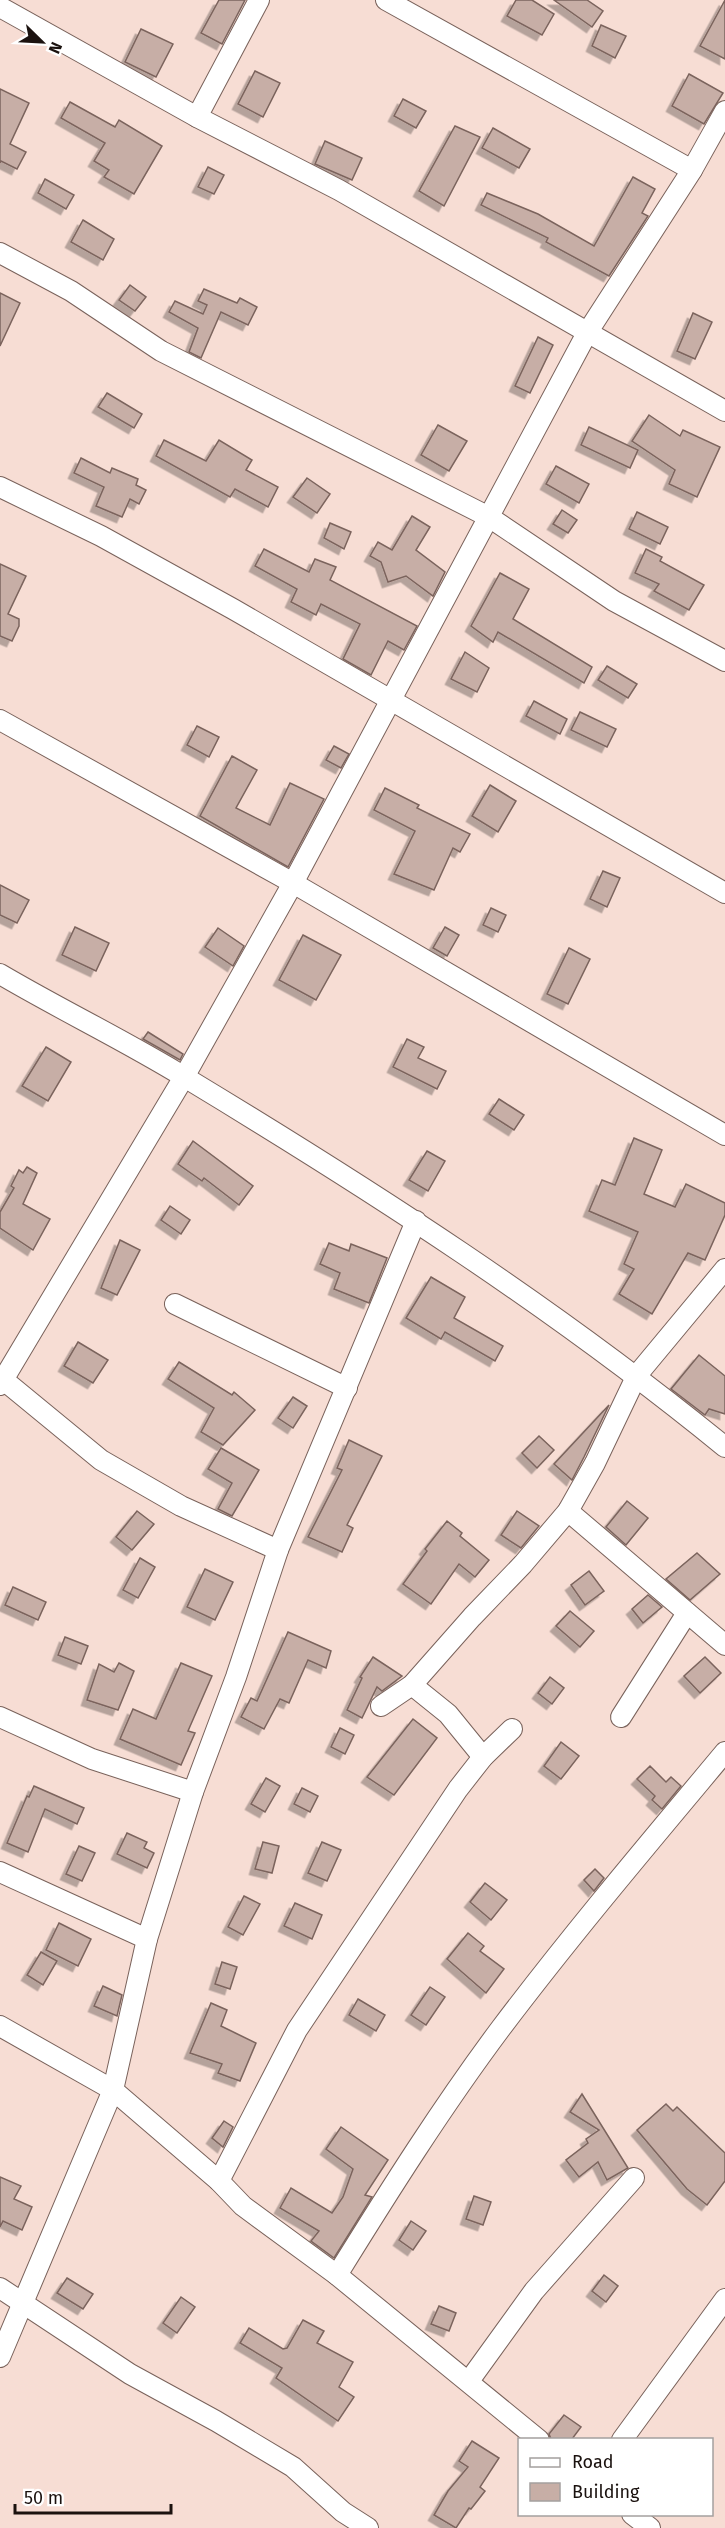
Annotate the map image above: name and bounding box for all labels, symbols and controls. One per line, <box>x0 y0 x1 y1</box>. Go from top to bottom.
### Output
north arrow <box>12 12 72 72</box>
text: N <box>44 39 66 57</box>
legend <box>518 2438 713 2516</box>
text: Road <box>572 2451 614 2473</box>
scale bar <box>15 2477 171 2515</box>
text: Building <box>572 2481 640 2503</box>
text: 50 m <box>24 2487 63 2509</box>

